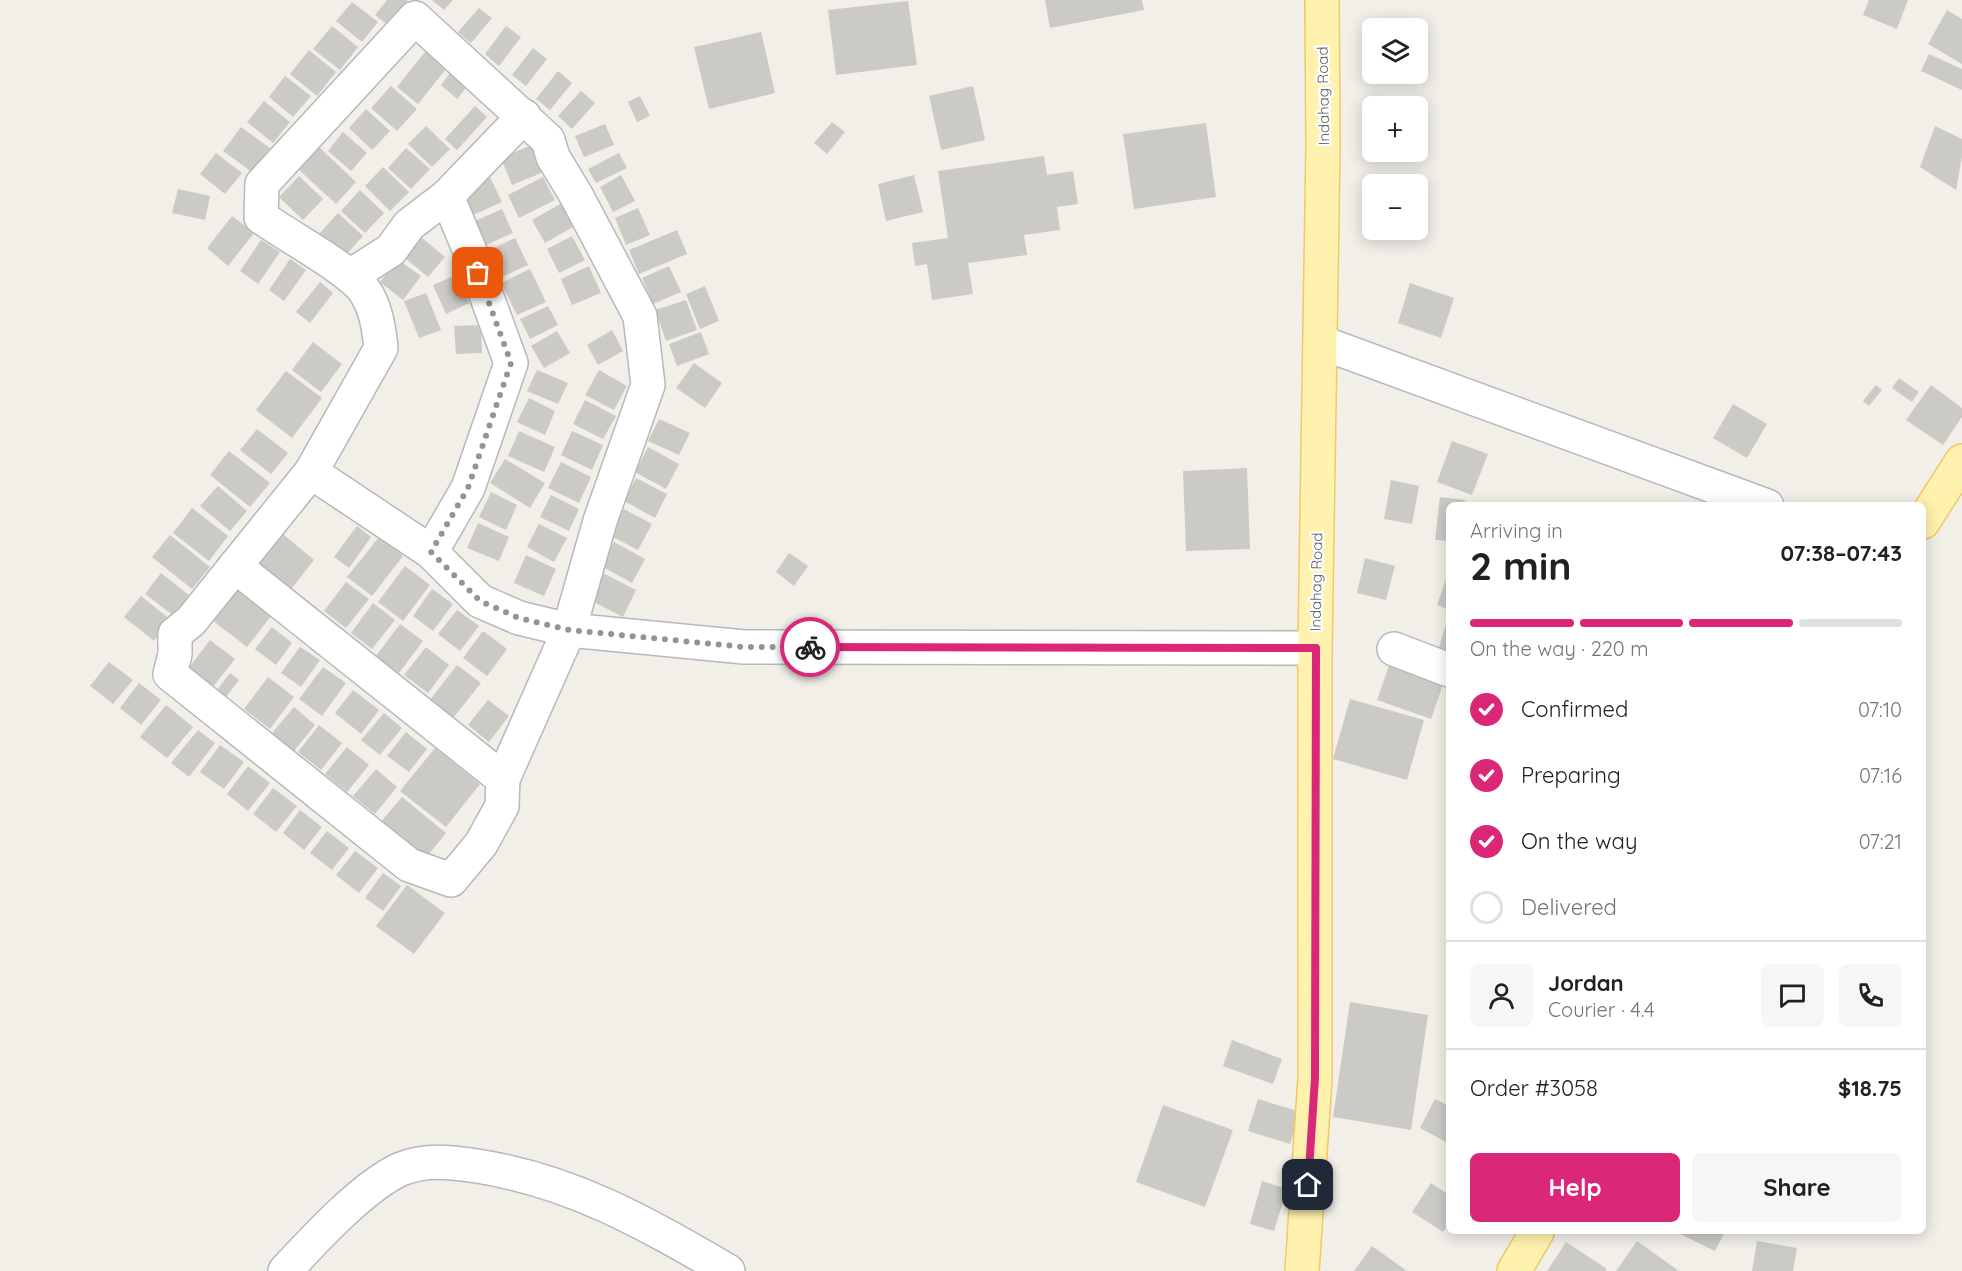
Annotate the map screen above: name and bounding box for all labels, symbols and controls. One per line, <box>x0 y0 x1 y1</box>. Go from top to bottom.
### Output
map controls <box>1362 18 1428 240</box>
button: layers <box>1362 18 1428 84</box>
street label: Indahag Road <box>1313 46 1333 146</box>
button: + <box>1362 96 1428 162</box>
button: − <box>1362 174 1428 240</box>
pin <box>452 247 503 298</box>
icon: bag <box>461 256 494 289</box>
text: Arriving in <box>1470 518 1563 543</box>
street label: Indahag Road <box>1306 532 1326 632</box>
text: 07:38–07:43 <box>1781 539 1902 567</box>
text: 2 min <box>1470 541 1572 590</box>
courier <box>780 617 840 677</box>
icon: bike <box>794 631 827 664</box>
text: On the way · 220 m <box>1470 636 1648 661</box>
icon: check <box>1470 693 1503 726</box>
text: Confirmed <box>1521 695 1628 723</box>
text: 07:10 <box>1858 697 1902 722</box>
icon: check <box>1470 759 1503 792</box>
text: Preparing <box>1521 761 1621 789</box>
text: 07:16 <box>1859 763 1902 788</box>
icon: check <box>1470 825 1503 858</box>
text: On the way <box>1521 827 1637 855</box>
text: 07:21 <box>1859 829 1902 854</box>
text: Delivered <box>1521 893 1617 921</box>
button: person <box>1470 964 1533 1027</box>
button: chat <box>1761 964 1824 1027</box>
button: phone <box>1839 964 1902 1027</box>
text: Jordan <box>1548 969 1624 997</box>
text: Courier · 4.4 <box>1548 997 1654 1022</box>
text: Order #3058 <box>1470 1074 1598 1102</box>
text: $18.75 <box>1838 1074 1902 1102</box>
button: Help <box>1470 1153 1680 1222</box>
button: Share <box>1692 1153 1902 1222</box>
pin <box>1282 1159 1333 1210</box>
icon: home <box>1291 1168 1324 1201</box>

